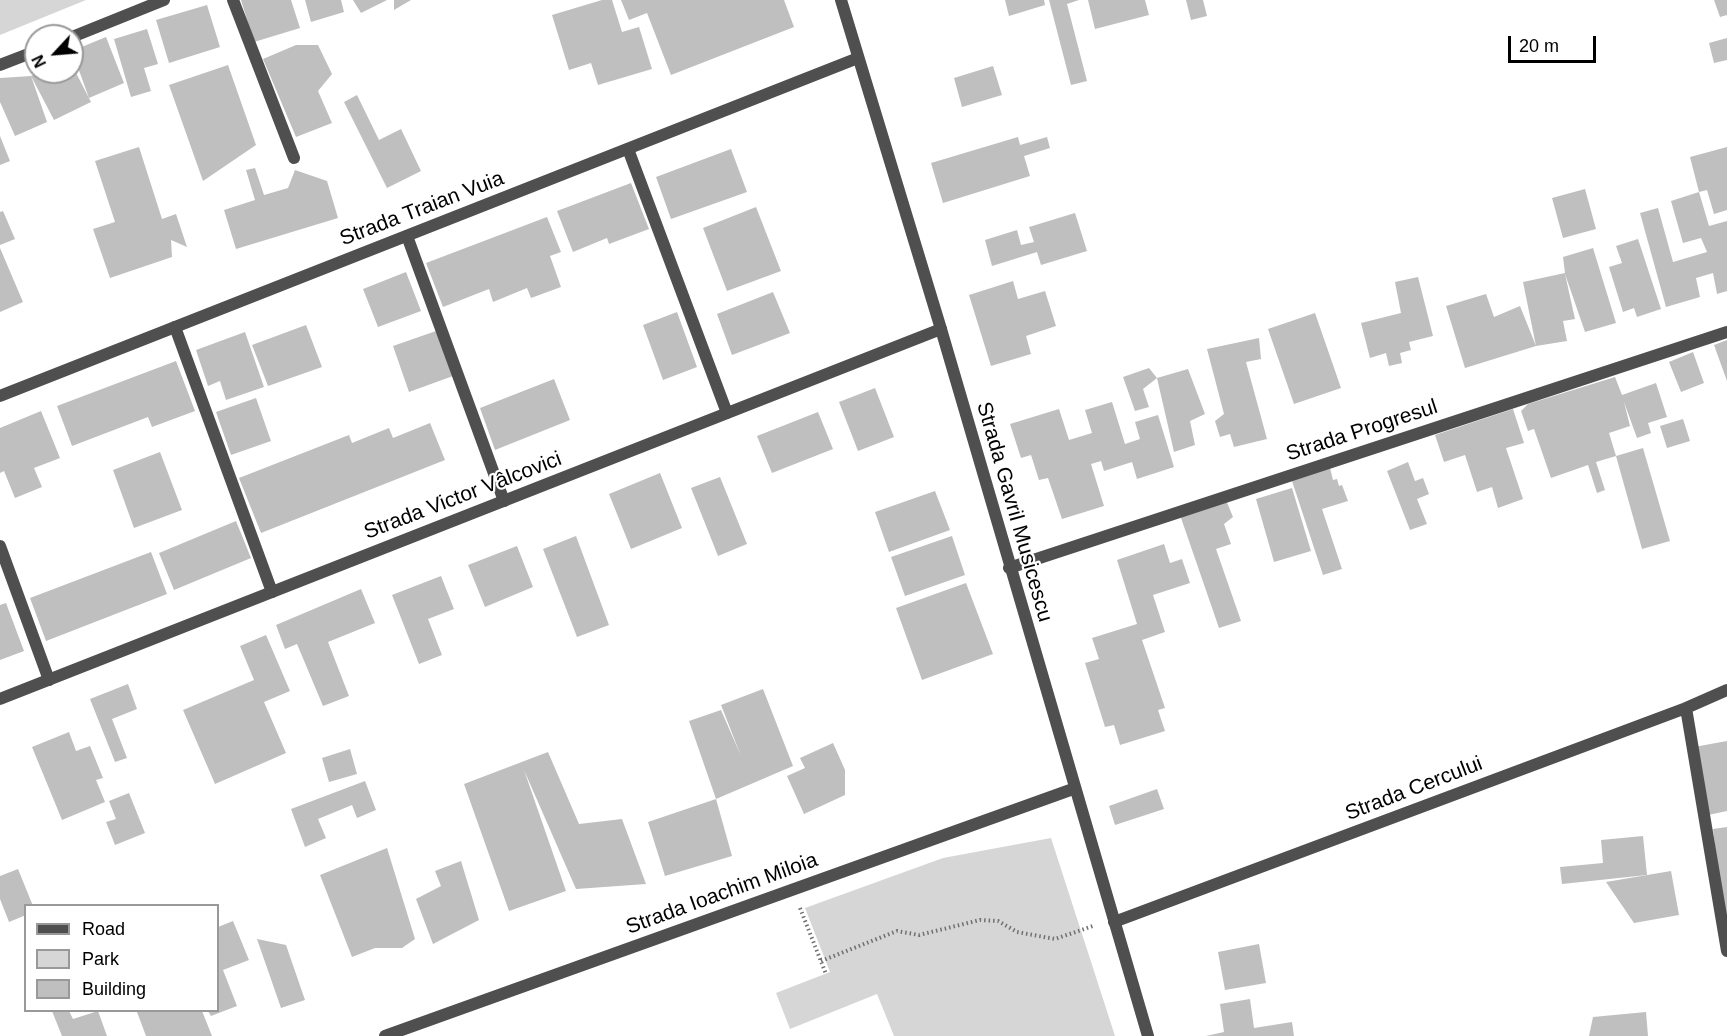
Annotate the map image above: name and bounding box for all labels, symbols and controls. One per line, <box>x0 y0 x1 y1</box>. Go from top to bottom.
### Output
north arrow <box>24 24 84 84</box>
scale bar <box>1511 24 1600 62</box>
text: 20 m <box>1519 36 1559 56</box>
text: N <box>29 52 49 70</box>
street label: Strada Traian Vuia <box>336 166 508 252</box>
street label: Strada Progresul <box>1283 395 1441 467</box>
street label: Strada Gavril Musicescu <box>971 399 1057 625</box>
street label: Strada Victor Vâlcovici <box>361 447 565 545</box>
street label: Strada Cercului <box>1342 751 1486 827</box>
street label: Strada Ioachim Miloia <box>623 848 821 940</box>
legend <box>24 904 219 1012</box>
text: Road <box>82 919 125 939</box>
text: Park <box>82 949 119 969</box>
text: Building <box>82 979 146 999</box>

